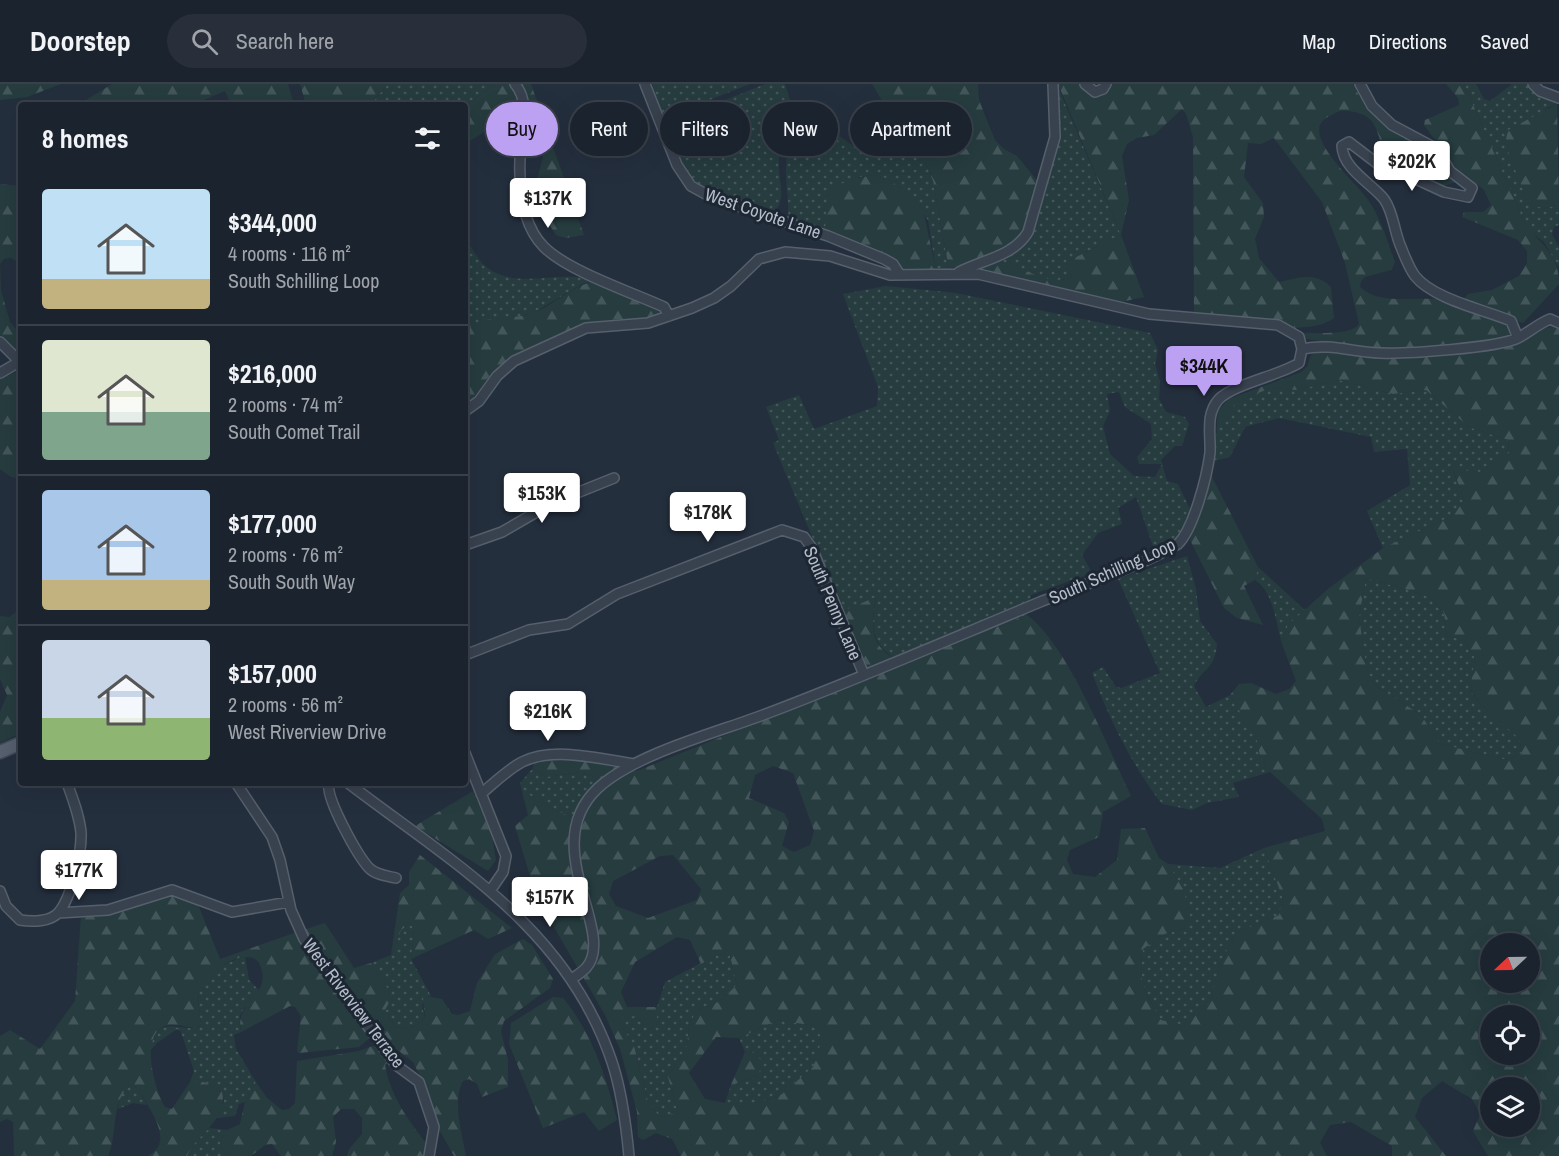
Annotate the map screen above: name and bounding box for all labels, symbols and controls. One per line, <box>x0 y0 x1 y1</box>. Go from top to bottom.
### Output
search box <box>167 14 587 68</box>
text: Doorstep <box>30 22 131 60</box>
icon: search <box>188 25 221 58</box>
text: Search here <box>236 26 334 56</box>
text: Map <box>1302 27 1336 56</box>
text: Directions <box>1369 27 1447 56</box>
text: Saved <box>1480 27 1529 56</box>
chip: Buy <box>486 102 558 156</box>
chip: Rent <box>570 102 648 156</box>
chip: Filters <box>660 102 750 156</box>
chip: New <box>762 102 838 156</box>
chip: Apartment <box>850 102 972 156</box>
text: 8 homes <box>42 121 129 156</box>
icon: filters <box>411 122 444 155</box>
pin: $202K <box>1370 141 1454 192</box>
text: $202K <box>1388 147 1436 174</box>
pin: $137K <box>506 178 590 229</box>
street label: West Coyote Lane <box>702 181 824 245</box>
text: $137K <box>524 184 572 211</box>
text: $344,000 <box>228 205 317 240</box>
icon: home <box>90 213 162 285</box>
text: 4 rooms · 116 m² <box>228 240 351 267</box>
text: South Schilling Loop <box>228 267 379 294</box>
pin: $344K <box>1162 346 1246 397</box>
text: $344K <box>1180 352 1228 379</box>
text: $216,000 <box>228 356 317 391</box>
icon: home <box>90 364 162 436</box>
text: 2 rooms · 74 m² <box>228 391 343 418</box>
text: South Comet Trail <box>228 418 360 445</box>
pin: $153K <box>500 473 584 524</box>
text: $153K <box>518 479 566 506</box>
pin: $178K <box>666 492 750 543</box>
text: $178K <box>684 498 732 525</box>
text: $177,000 <box>228 506 317 541</box>
icon: home <box>90 514 162 586</box>
street label: South Schilling Loop <box>1045 532 1179 610</box>
text: 2 rooms · 76 m² <box>228 541 343 568</box>
street label: South Penny Lane <box>798 542 868 664</box>
text: South South Way <box>228 568 355 595</box>
text: $157,000 <box>228 656 317 691</box>
icon: home <box>90 664 162 736</box>
text: 2 rooms · 56 m² <box>228 691 343 718</box>
pin: $216K <box>506 691 590 742</box>
text: $216K <box>524 697 572 724</box>
text: West Riverview Drive <box>228 718 386 745</box>
pin: $177K <box>37 850 121 901</box>
text: $177K <box>55 856 103 883</box>
pin: $157K <box>508 877 592 928</box>
text: $157K <box>526 883 574 910</box>
street label: West Riverview Terrace <box>297 933 411 1073</box>
north arrow <box>1480 933 1540 993</box>
map controls <box>1480 933 1540 1137</box>
button: locate <box>1480 1005 1540 1065</box>
button: layers <box>1480 1077 1540 1137</box>

